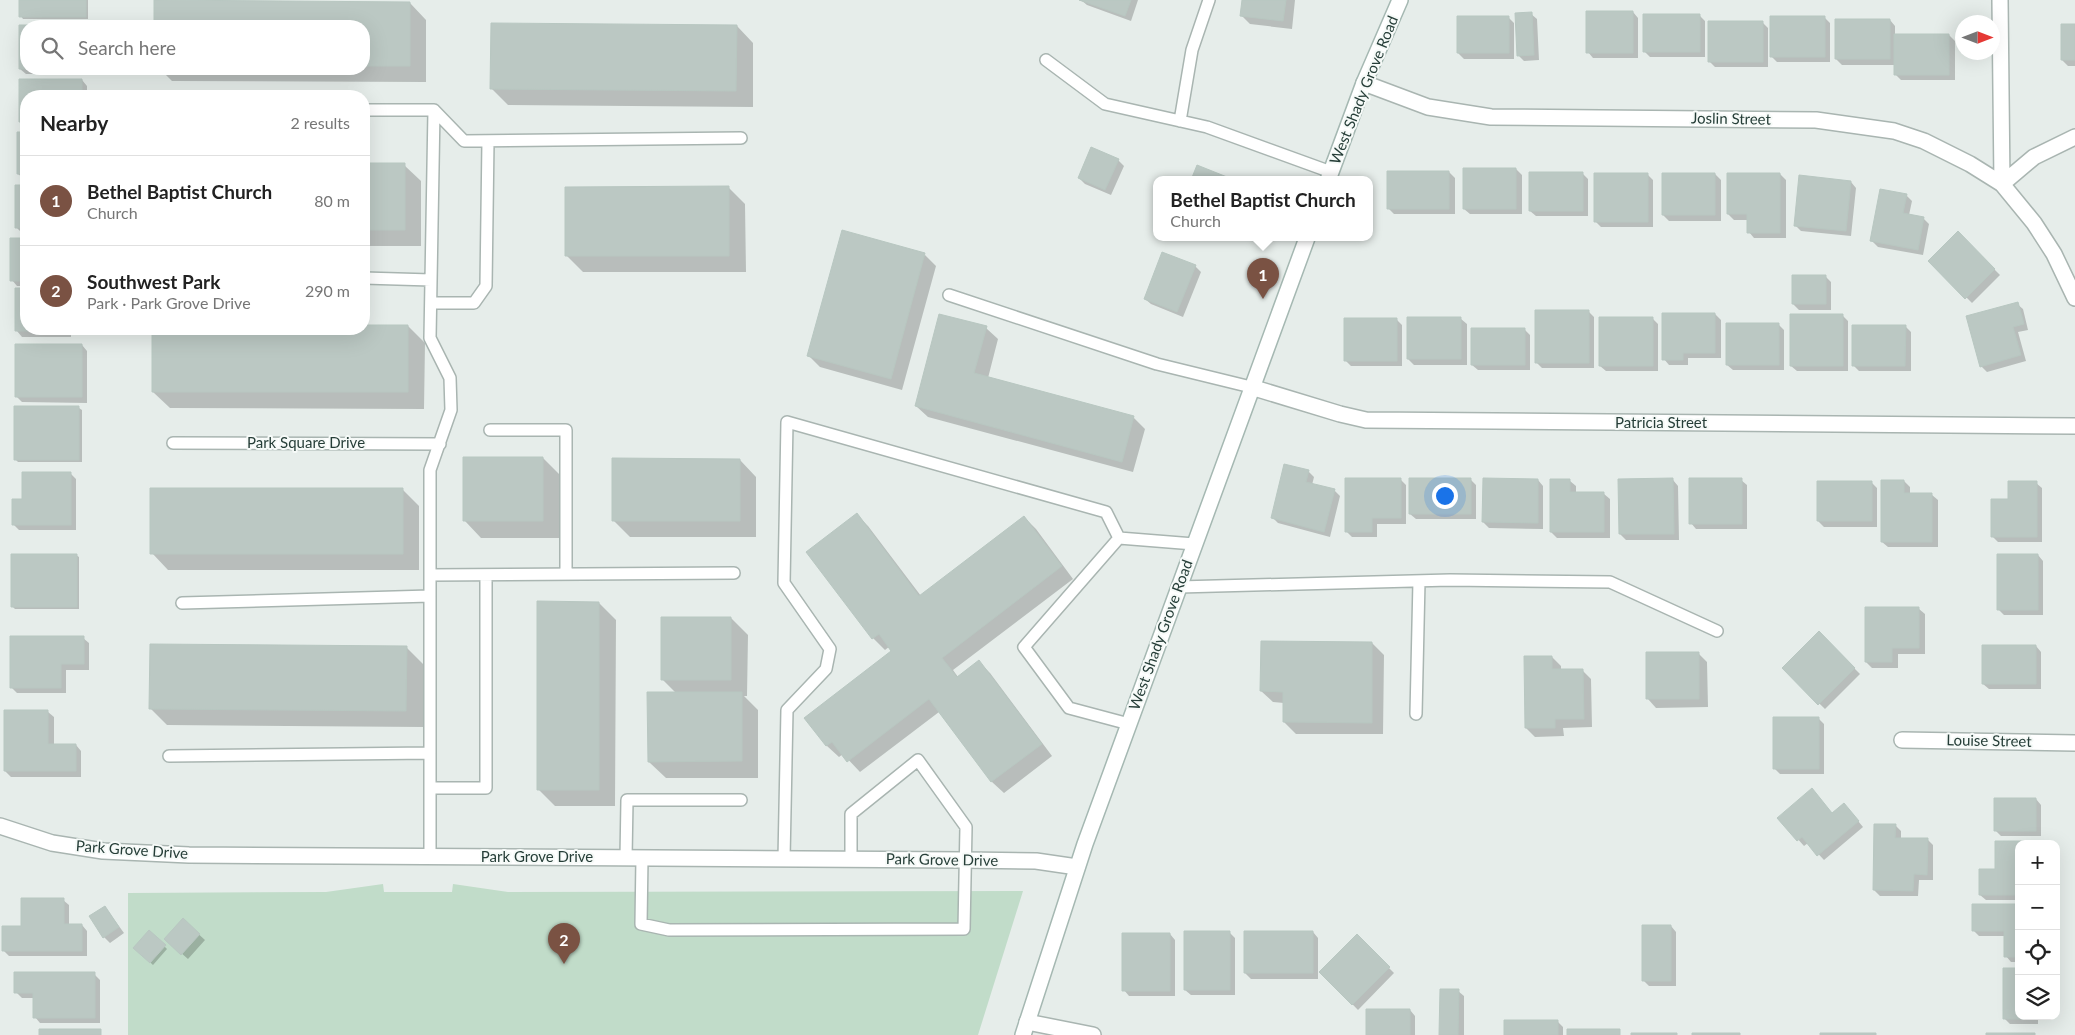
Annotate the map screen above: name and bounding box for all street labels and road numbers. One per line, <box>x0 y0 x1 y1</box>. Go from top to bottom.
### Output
street label: West Shady Grove Road <box>1325 13 1401 167</box>
street label: Joslin Street <box>1691 108 1772 128</box>
street label: Patricia Street <box>1615 413 1708 431</box>
street label: Park Square Drive <box>247 433 365 451</box>
street label: West Shady Grove Road <box>1124 557 1196 712</box>
street label: Louise Street <box>1946 730 2032 750</box>
street label: Park Grove Drive <box>75 836 189 862</box>
street label: Park Grove Drive <box>481 847 593 865</box>
street label: Park Grove Drive <box>886 849 998 869</box>

